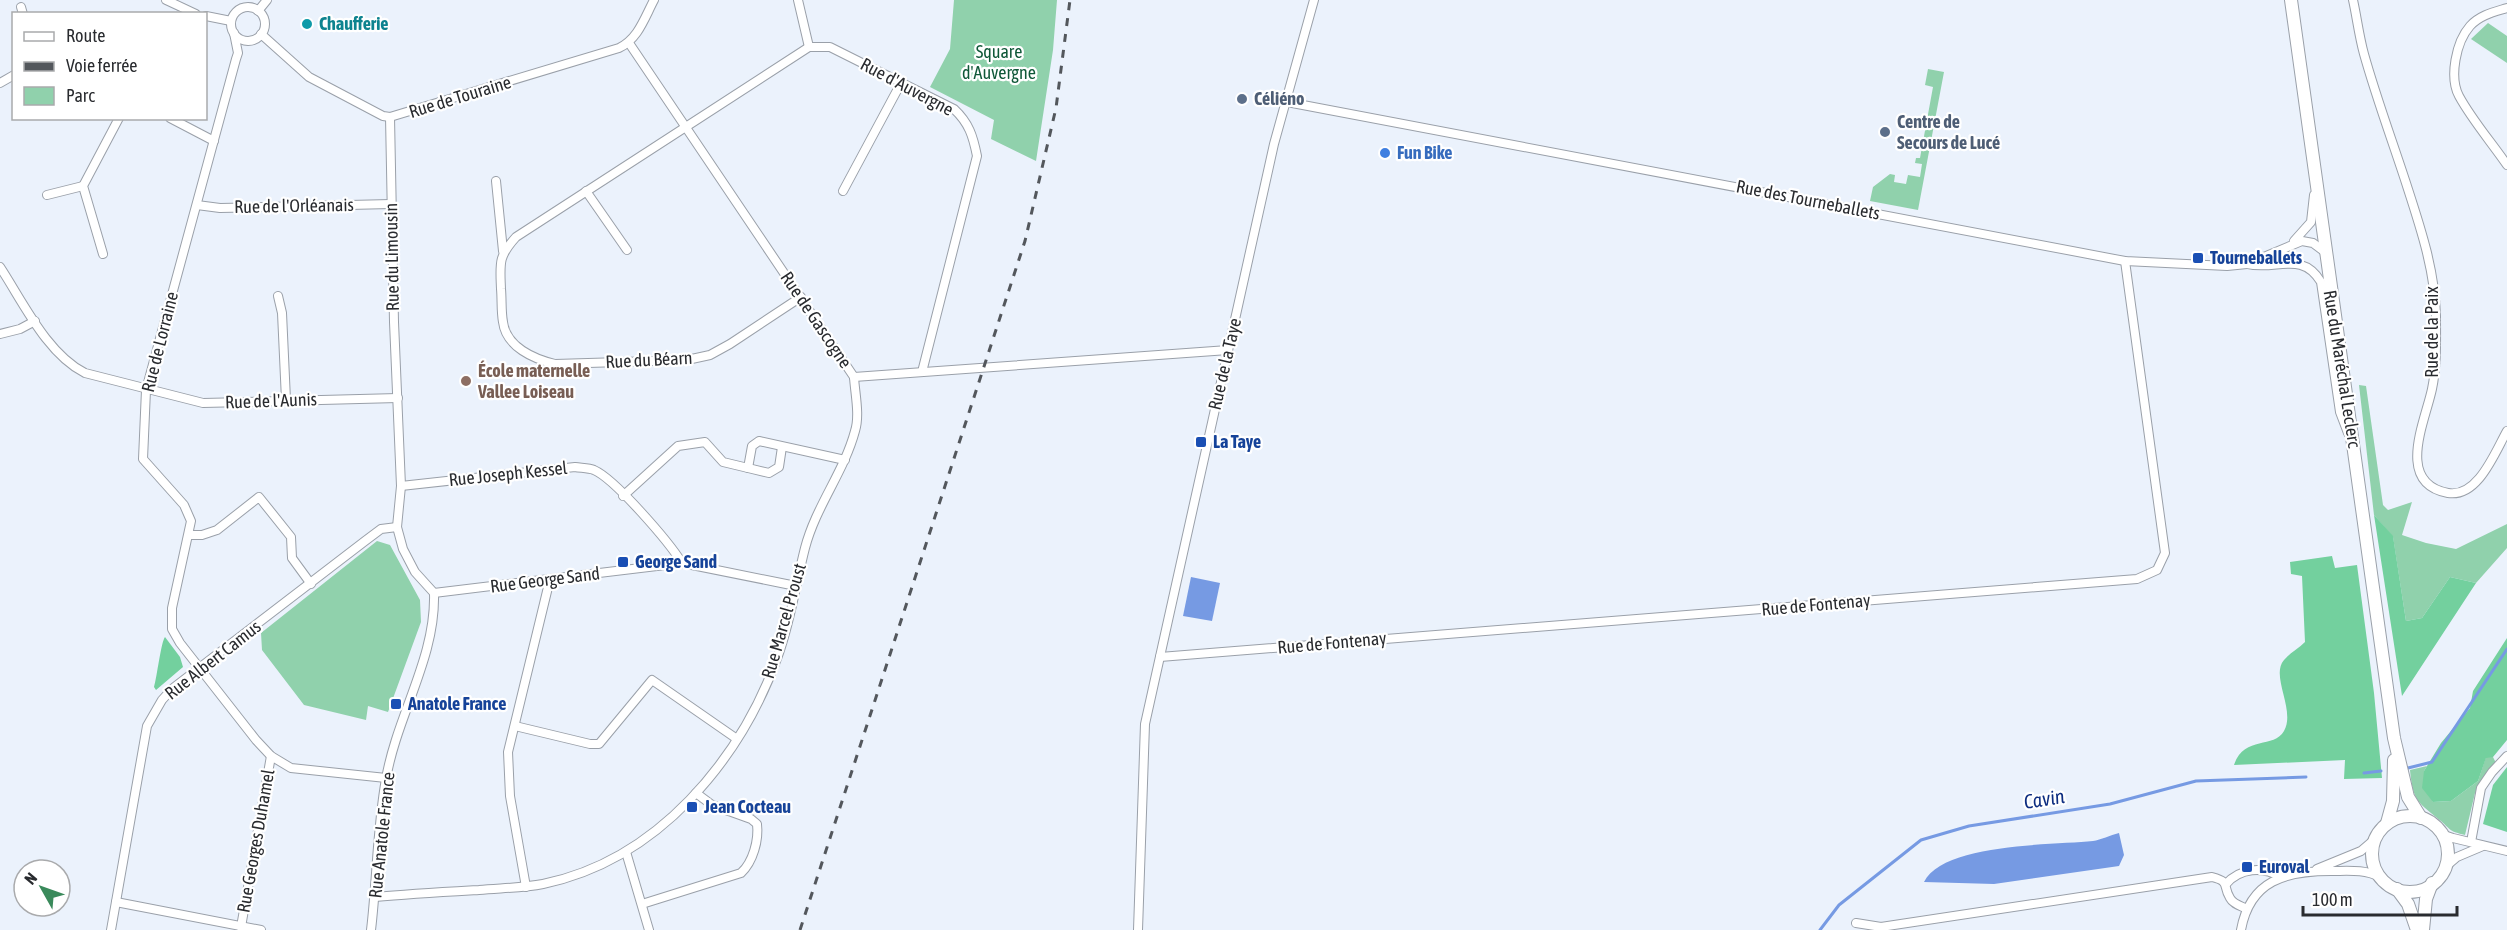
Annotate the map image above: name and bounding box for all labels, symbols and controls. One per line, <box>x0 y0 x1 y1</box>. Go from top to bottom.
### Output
legend <box>12 12 207 120</box>
place label: Chaufferie <box>319 13 388 34</box>
marker: Chaufferie <box>300 17 314 31</box>
text: Route <box>66 25 105 46</box>
park label: Square d'Auvergne <box>962 41 1036 83</box>
street label: Rue d'Auvergne <box>857 53 957 120</box>
text: Voie ferrée <box>66 55 138 76</box>
street label: Rue de Touraine <box>406 71 514 122</box>
text: Parc <box>66 85 95 106</box>
place label: Céliéno <box>1254 88 1305 109</box>
marker: Céliéno <box>1235 92 1249 106</box>
place label: Centre de Secours de Lucé <box>1897 111 2000 153</box>
marker: Centre de Secours de Lucé <box>1878 125 1892 139</box>
place label: Fun Bike <box>1397 142 1452 163</box>
marker: Fun Bike <box>1378 146 1392 160</box>
street label: Rue des Tourneballets <box>1734 175 1882 224</box>
street label: Rue de l'Orléanais <box>234 194 354 217</box>
street label: Rue du Limousin <box>380 203 403 311</box>
place label: Tourneballets <box>2210 247 2303 268</box>
marker: Tourneballets <box>2191 251 2205 265</box>
street label: Rue de Gascogne <box>777 268 856 372</box>
street label: Rue de la Paix <box>2421 286 2442 378</box>
street label: Rue du Maréchal Leclerc <box>2320 289 2365 450</box>
street label: Rue de Lorraine <box>137 290 182 394</box>
street label: Rue de la Taye <box>1204 316 1245 412</box>
street label: Rue du Béarn <box>605 347 693 372</box>
place label: École maternelle Vallee Loiseau <box>477 360 590 402</box>
marker: École maternelle Vallee Loiseau <box>459 374 473 388</box>
street label: Rue de l'Aunis <box>225 388 317 413</box>
place label: La Taye <box>1213 431 1261 452</box>
marker: La Taye <box>1194 435 1208 449</box>
street label: Rue Joseph Kessel <box>448 457 568 490</box>
place label: George Sand <box>635 551 717 572</box>
marker: George Sand <box>616 555 630 569</box>
street label: Rue Marcel Proust <box>757 561 810 681</box>
street label: Rue George Sand <box>489 562 601 597</box>
street label: Rue de Fontenay <box>1761 589 1871 620</box>
street label: Rue Albert Camus <box>161 616 265 704</box>
street label: Rue de Fontenay <box>1277 627 1387 658</box>
place label: Anatole France <box>407 693 506 714</box>
marker: Anatole France <box>389 697 403 711</box>
street label: Rue Georges Duhamel <box>233 767 279 914</box>
street label: Rue Anatole France <box>364 771 399 899</box>
water label: Cavin <box>2022 784 2066 813</box>
place label: Jean Cocteau <box>703 796 791 817</box>
marker: Jean Cocteau <box>685 800 699 814</box>
place label: Euroval <box>2259 856 2310 877</box>
north arrow <box>12 858 72 918</box>
marker: Euroval <box>2240 860 2254 874</box>
text: N <box>21 869 40 888</box>
scale bar <box>2303 879 2458 917</box>
text: 100 m <box>2312 889 2353 910</box>

